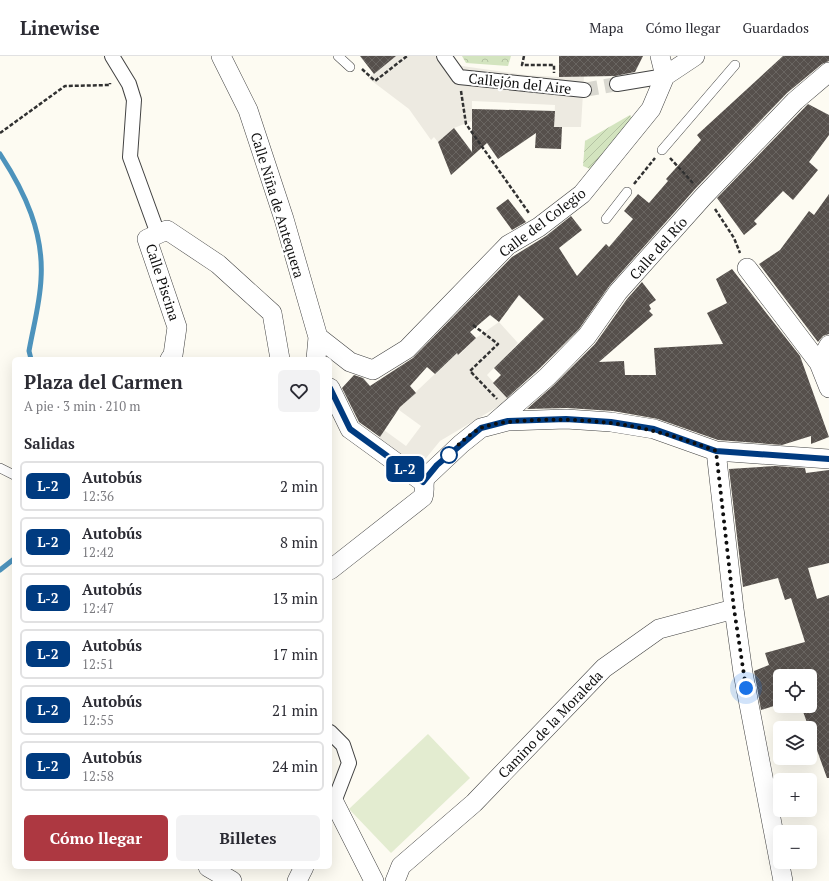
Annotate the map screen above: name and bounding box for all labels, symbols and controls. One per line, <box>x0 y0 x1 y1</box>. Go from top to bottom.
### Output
text: Linewise <box>20 15 100 40</box>
text: Mapa <box>589 18 624 37</box>
text: Cómo llegar <box>646 18 720 37</box>
text: Guardados <box>742 18 809 37</box>
street label: Callejón del Aire <box>468 68 572 98</box>
street label: Calle Niña de Antequera <box>247 130 309 280</box>
street label: Calle del Colegio <box>495 183 590 261</box>
street label: Calle del Río <box>625 212 691 283</box>
street label: Calle Piscina <box>142 241 184 323</box>
text: Plaza del Carmen <box>24 369 183 394</box>
button: heart <box>278 370 320 412</box>
text: A pie · 3 min · 210 m <box>24 397 141 415</box>
text: Salidas <box>24 433 75 453</box>
unlabelled marker <box>440 446 458 464</box>
line badge: L-2 <box>382 456 428 482</box>
text: L-2 <box>394 459 416 478</box>
text: Autobús <box>82 467 142 487</box>
text: L-2 <box>37 476 59 495</box>
text: 2 min <box>280 476 318 496</box>
text: 12:36 <box>82 487 114 505</box>
text: Autobús <box>82 523 142 543</box>
text: L-2 <box>37 532 59 551</box>
text: 8 min <box>280 532 318 552</box>
text: 12:42 <box>82 543 114 561</box>
text: Autobús <box>82 579 142 599</box>
text: L-2 <box>37 588 59 607</box>
text: 13 min <box>272 588 318 608</box>
text: 12:47 <box>82 599 114 617</box>
text: Autobús <box>82 635 142 655</box>
text: L-2 <box>37 644 59 663</box>
text: 17 min <box>272 644 318 664</box>
text: 12:51 <box>82 655 114 673</box>
street label: Camino de la Moraleda <box>493 666 607 782</box>
map controls <box>773 669 817 869</box>
button: locate <box>773 669 817 713</box>
your location <box>736 678 756 698</box>
text: Autobús <box>82 691 142 711</box>
text: L-2 <box>37 700 59 719</box>
text: 21 min <box>272 700 318 720</box>
text: 12:55 <box>82 711 114 729</box>
button: layers <box>773 721 817 765</box>
text: Autobús <box>82 747 142 767</box>
text: L-2 <box>37 756 59 775</box>
text: 24 min <box>272 756 318 776</box>
text: 12:58 <box>82 767 114 785</box>
button: + <box>773 773 817 817</box>
button: Cómo llegar <box>24 815 168 861</box>
button: Billetes <box>176 815 320 861</box>
button: − <box>773 825 817 869</box>

